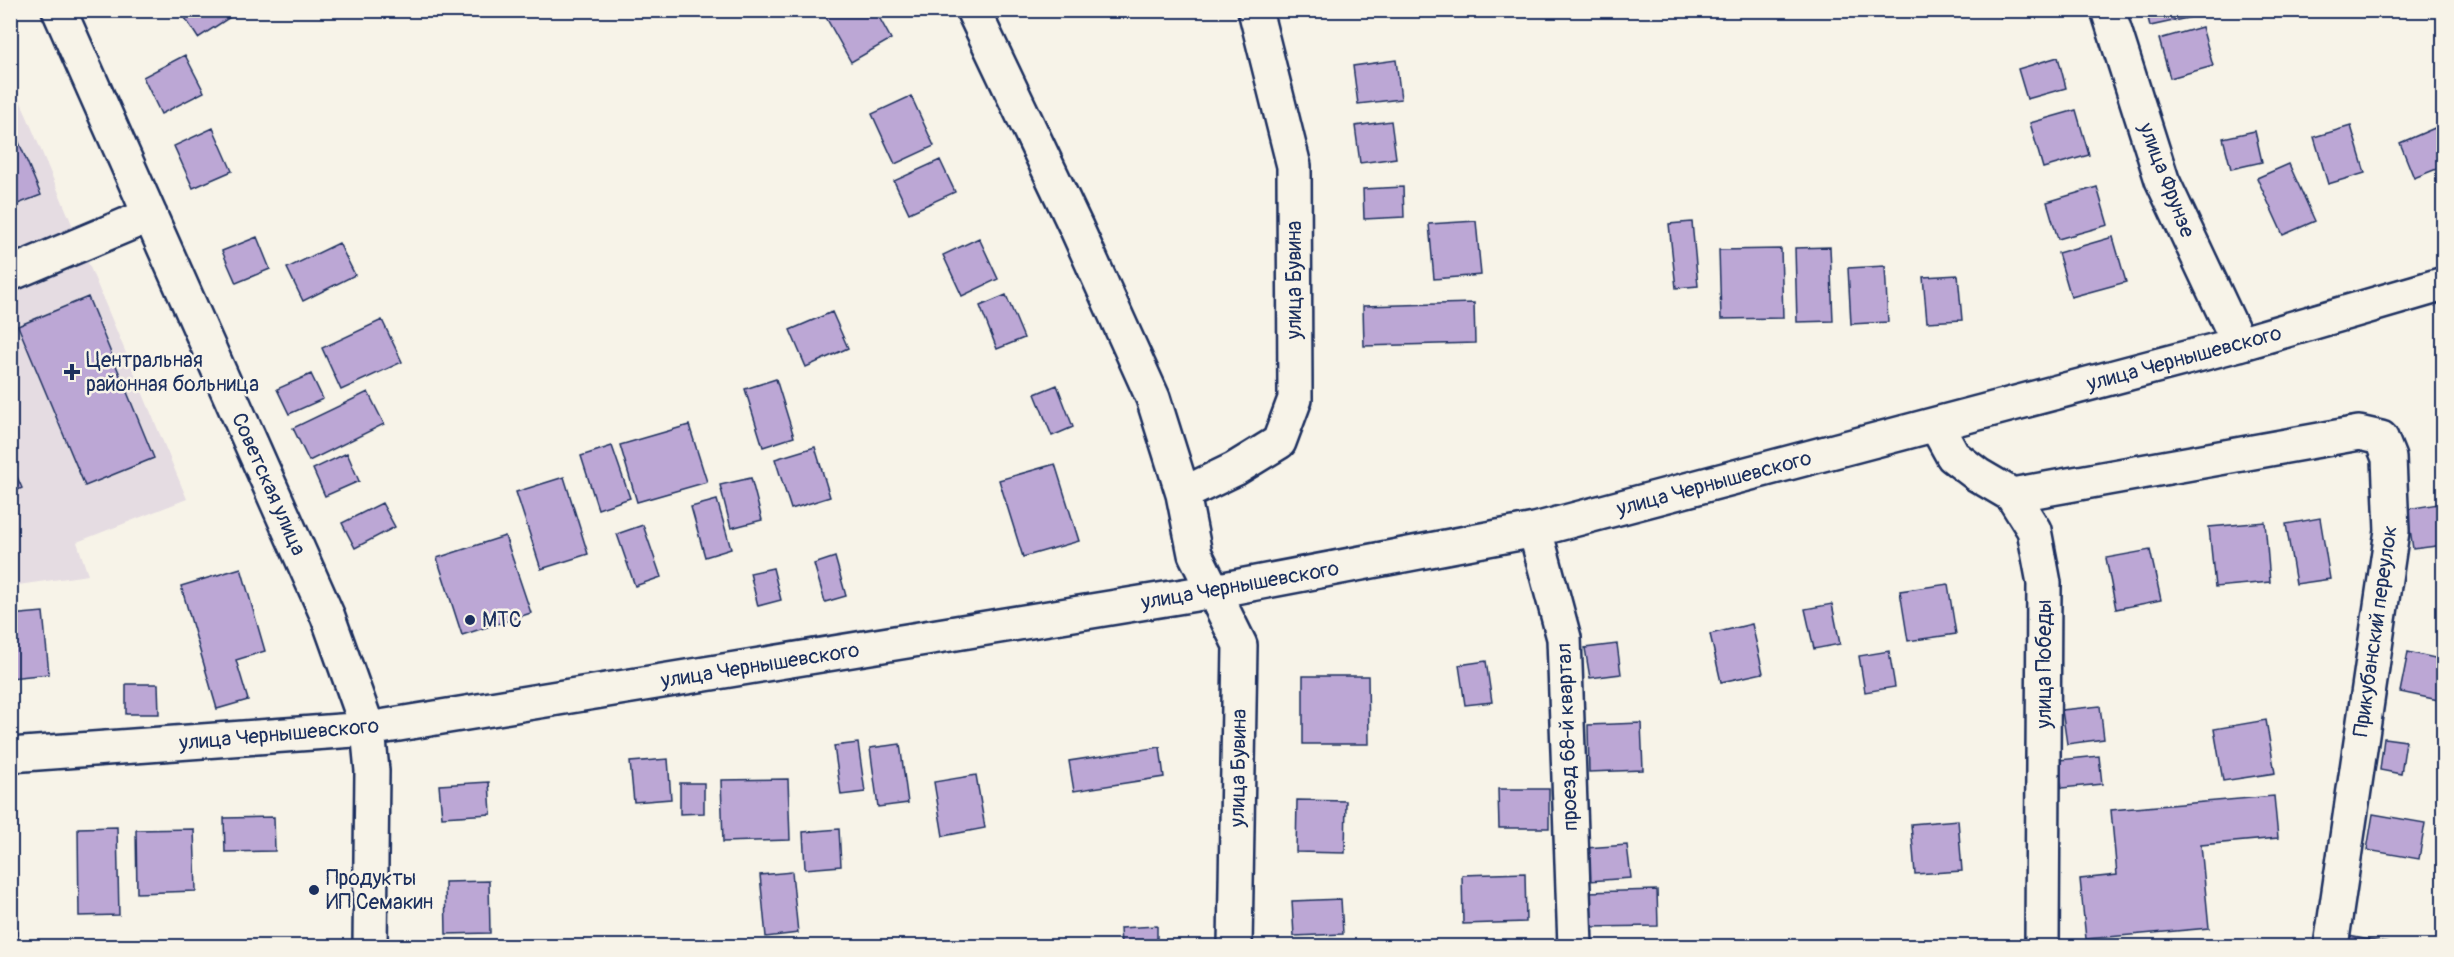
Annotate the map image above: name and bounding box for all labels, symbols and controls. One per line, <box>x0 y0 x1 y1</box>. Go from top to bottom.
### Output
street label: улица Фрунзе <box>2132 118 2201 242</box>
street label: улица Бувина <box>1281 221 1308 340</box>
street label: улица Чернышевского <box>2083 320 2284 398</box>
place label: Центральная районная больница <box>86 347 259 398</box>
marker: Центральная районная больница <box>63 363 81 381</box>
street label: Советская улица <box>225 409 312 560</box>
street label: улица Чернышевского <box>1613 445 1814 523</box>
street label: Прикубанский переулок <box>2347 524 2404 738</box>
street label: улица Чернышевского <box>1138 555 1341 616</box>
street label: улица Победы <box>2031 599 2058 730</box>
place label: МТС <box>482 607 522 634</box>
marker: МТС <box>463 613 477 627</box>
street label: улица Чернышевского <box>658 636 861 695</box>
street label: проезд 68-й квартал <box>1551 643 1584 831</box>
street label: улица Бувина <box>1224 709 1253 828</box>
street label: улица Чернышевского <box>177 712 380 757</box>
place label: Продукты ИП Семакин <box>326 865 433 916</box>
marker: Продукты ИП Семакин <box>307 883 321 897</box>

